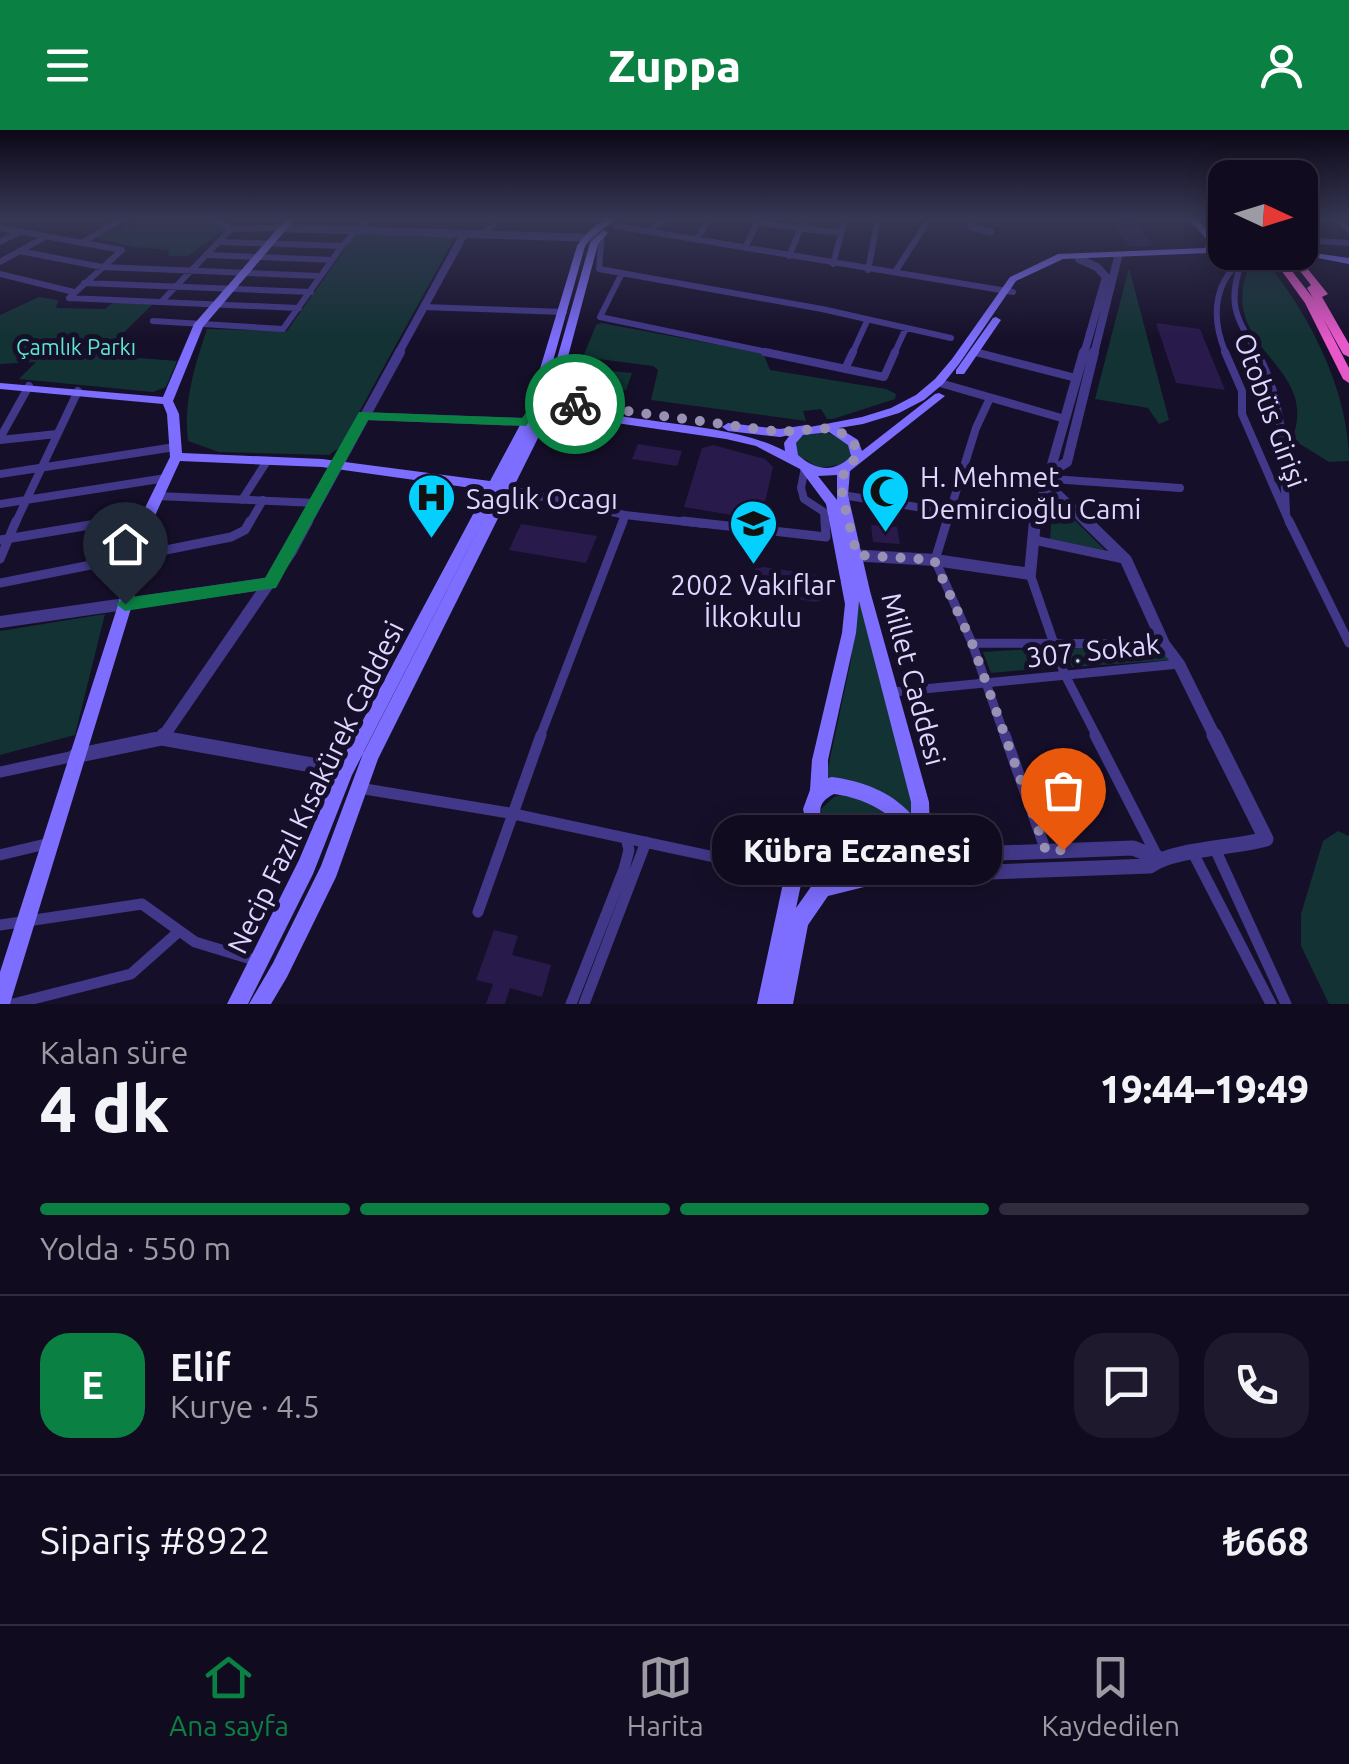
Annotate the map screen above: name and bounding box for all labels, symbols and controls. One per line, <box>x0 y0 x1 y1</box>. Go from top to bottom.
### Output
icon: menu <box>40 38 95 93</box>
icon: person <box>1254 38 1309 93</box>
text: Zuppa <box>608 40 741 91</box>
north arrow <box>1208 160 1318 270</box>
map controls <box>1208 160 1318 270</box>
street label: Otobüs Girişi <box>1229 329 1313 491</box>
park label: Çamlık Parkı <box>16 334 136 359</box>
courier <box>525 354 625 454</box>
icon: bike <box>548 377 603 432</box>
place label: H. Mehmet Demircioğlu Cami <box>920 461 1141 524</box>
mosque icon: H. Mehmet Demircioğlu Cami <box>859 466 911 534</box>
hospital icon: Saglık Ocagı <box>405 472 457 540</box>
place label: Saglık Ocagı <box>466 483 618 514</box>
school or university icon: 2002 Vakıflar İlkokulu <box>727 498 779 566</box>
pin <box>83 502 168 605</box>
icon: home <box>98 517 153 572</box>
place label: 2002 Vakıflar İlkokulu <box>670 569 836 632</box>
street label: Millet Caddesi <box>876 589 952 769</box>
street label: Necip Fazıl Kısakürek Caddesi <box>221 616 409 958</box>
street label: 307. Sokak <box>1025 628 1161 672</box>
pin <box>1021 748 1106 851</box>
icon: bag <box>1036 763 1091 818</box>
callout: Kübra Eczanesi <box>713 815 1003 885</box>
text: Kübra Eczanesi <box>743 832 971 868</box>
text: Kalan süre <box>40 1034 188 1070</box>
text: 19:44–19:49 <box>1100 1068 1309 1110</box>
text: 4 dk <box>40 1071 169 1144</box>
text: Yolda · 550 m <box>40 1230 231 1266</box>
button: chat <box>1074 1333 1179 1438</box>
button: phone <box>1204 1333 1309 1438</box>
text: Elif <box>170 1346 230 1388</box>
text: E <box>81 1364 104 1406</box>
text: Kurye · 4.5 <box>170 1388 320 1424</box>
text: Sipariş #8922 <box>40 1519 270 1561</box>
text: ₺668 <box>1223 1520 1309 1562</box>
tab: Ana sayfa <box>169 1650 289 1741</box>
tab: Harita <box>627 1650 704 1741</box>
tab: Kaydedilen <box>1041 1650 1180 1741</box>

